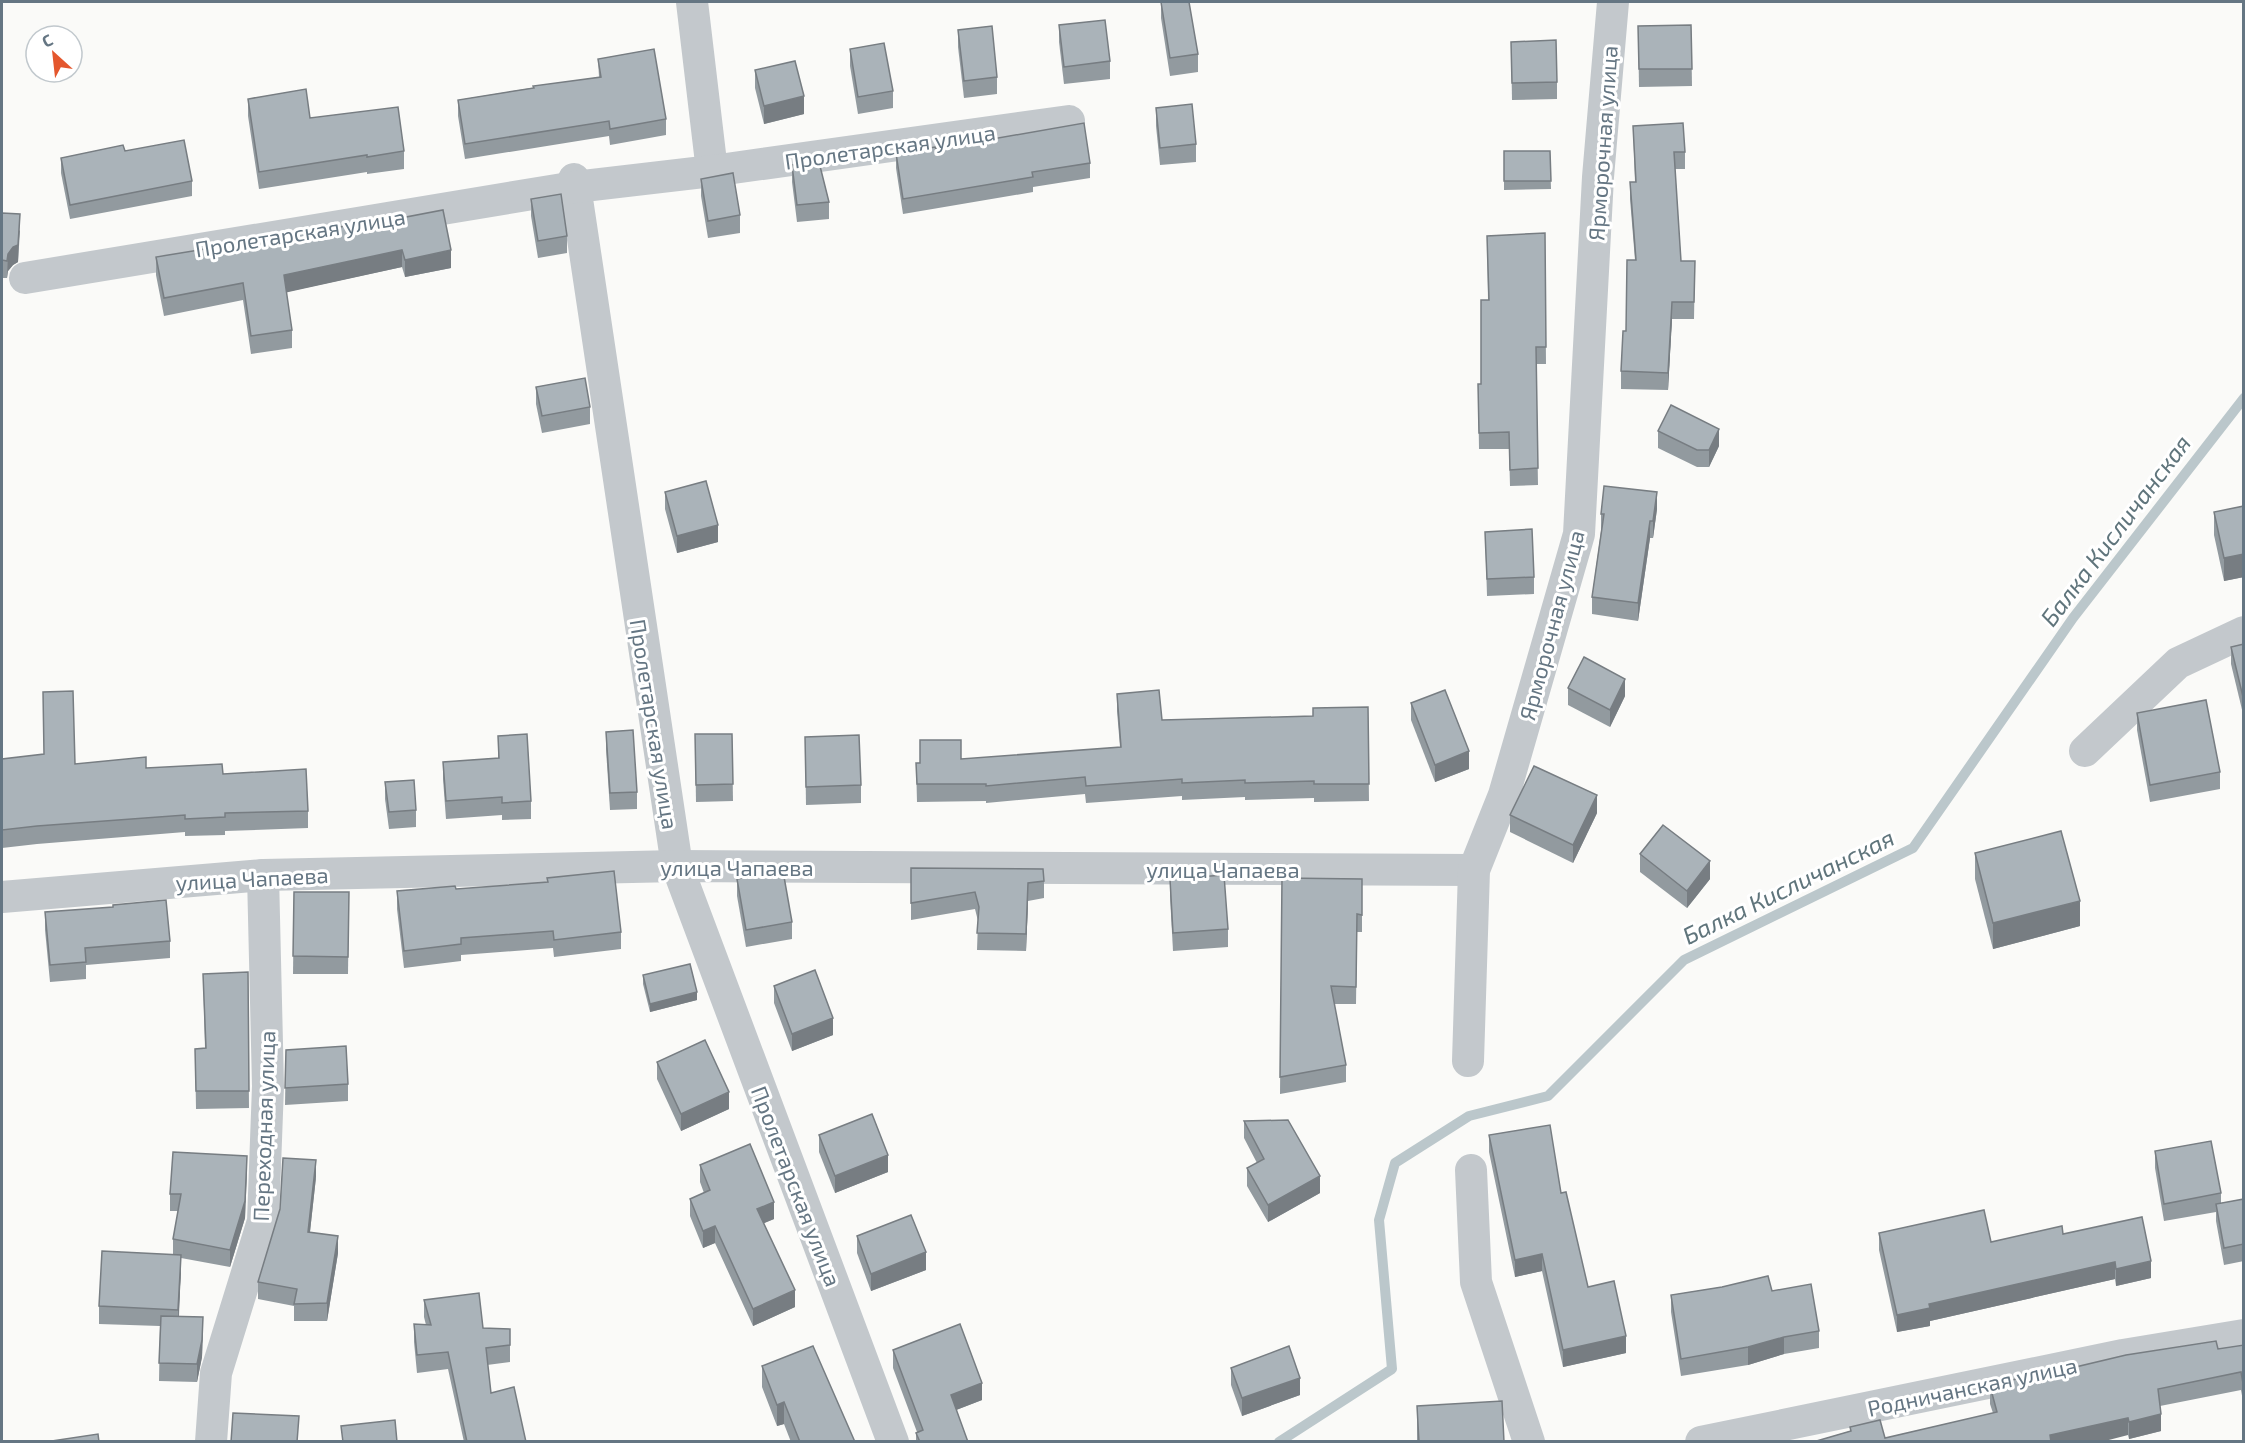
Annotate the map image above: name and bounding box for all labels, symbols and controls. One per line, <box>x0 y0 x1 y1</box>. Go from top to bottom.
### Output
north arrow <box>24 24 84 84</box>
text: С <box>38 30 55 51</box>
street label: Ярморочная улица <box>1582 45 1623 242</box>
street label: Пролетарская улица <box>783 118 997 175</box>
street label: Пролетарская улица <box>193 203 407 262</box>
water label: Балка Кисличанская <box>2034 429 2196 631</box>
street label: Ярморочная улица <box>1513 527 1590 723</box>
street label: Пролетарская улица <box>625 617 684 831</box>
water label: Балка Кисличанская <box>1677 822 1899 950</box>
street label: улица Чапаева <box>660 854 814 881</box>
street label: улица Чапаева <box>1146 856 1300 883</box>
street label: улица Чапаева <box>175 861 329 896</box>
street label: Переходная улица <box>247 1030 280 1222</box>
street label: Пролетарская улица <box>746 1082 847 1290</box>
street label: Родничанская улица <box>1865 1351 2079 1422</box>

